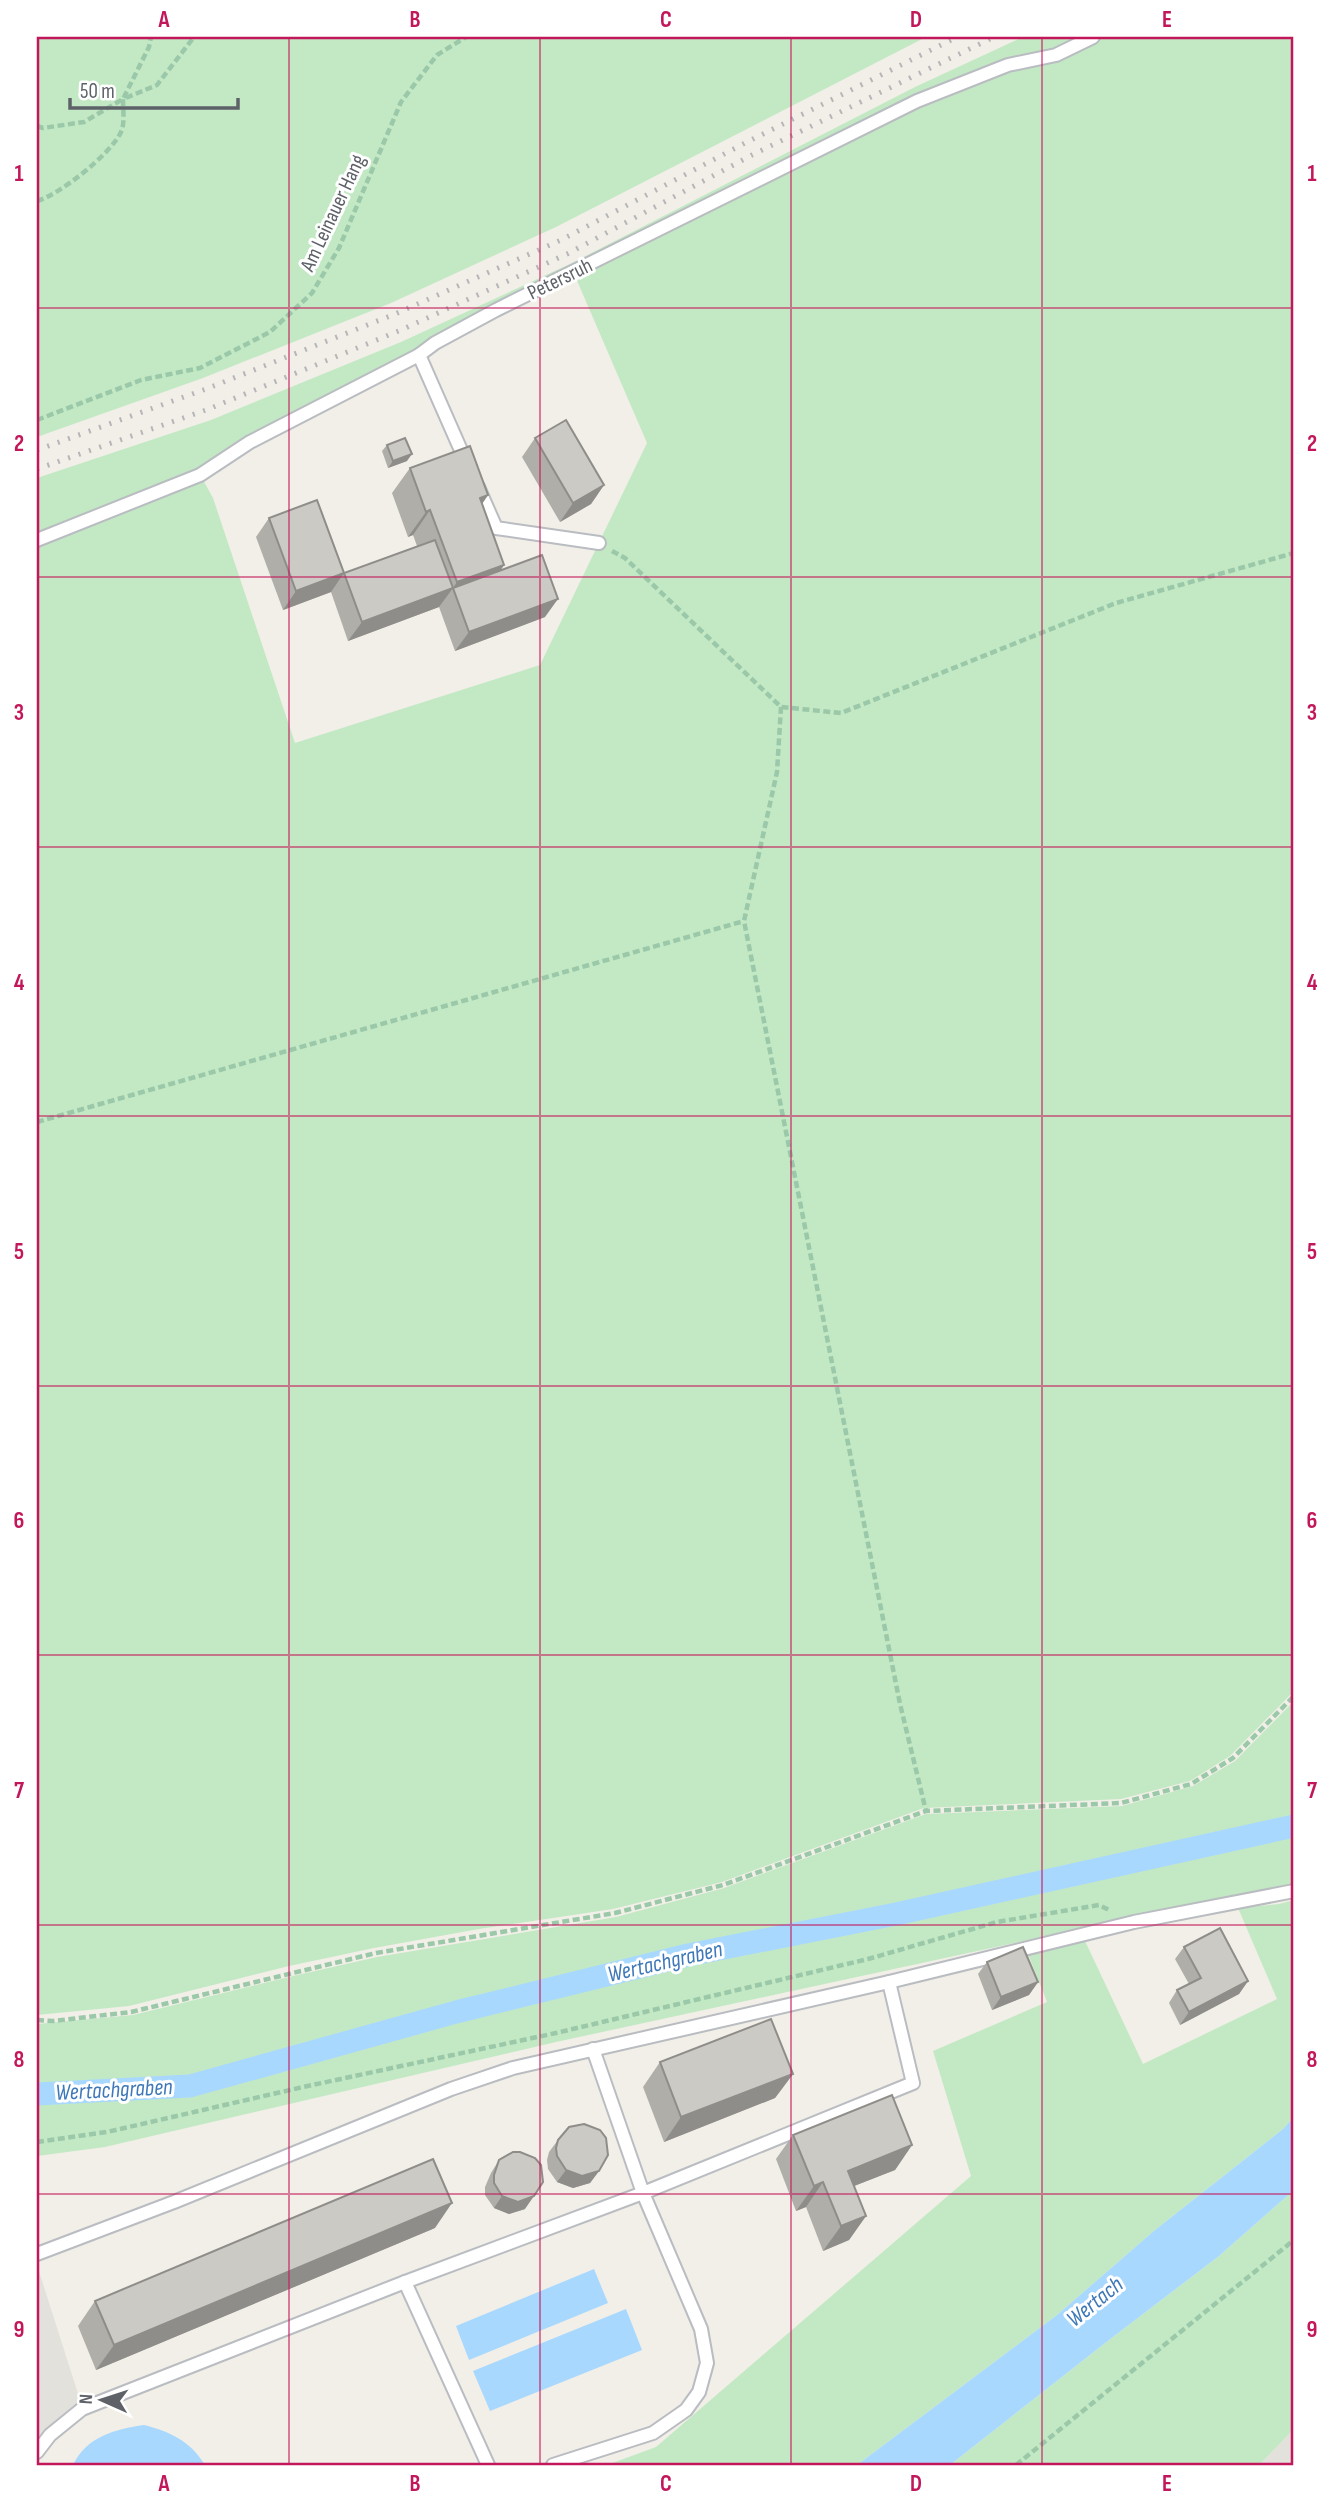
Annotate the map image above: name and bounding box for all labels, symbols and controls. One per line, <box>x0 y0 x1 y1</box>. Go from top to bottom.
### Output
text: A <box>158 6 171 34</box>
text: B <box>410 6 421 34</box>
text: C <box>660 6 672 34</box>
text: D <box>910 6 922 34</box>
text: E <box>1162 6 1172 34</box>
scale bar <box>70 66 238 110</box>
text: 50 m <box>80 79 115 104</box>
street label: Am Leinauer Hang <box>295 151 371 276</box>
text: 1 <box>14 160 24 188</box>
text: 1 <box>1307 160 1317 188</box>
street label: Petersruh <box>524 253 596 305</box>
text: 2 <box>14 430 24 458</box>
text: 2 <box>1307 430 1317 458</box>
text: 3 <box>14 699 24 727</box>
text: 3 <box>1307 699 1317 727</box>
text: 4 <box>14 969 25 997</box>
text: 4 <box>1307 969 1318 997</box>
text: 5 <box>14 1238 24 1266</box>
text: 5 <box>1307 1238 1317 1266</box>
text: 6 <box>14 1507 24 1535</box>
text: 6 <box>1307 1507 1317 1535</box>
text: 7 <box>14 1777 24 1805</box>
text: 7 <box>1307 1777 1317 1805</box>
water label: Wertachgraben <box>605 1935 726 1989</box>
text: 8 <box>14 2046 25 2074</box>
text: 8 <box>1307 2046 1318 2074</box>
water label: Wertachgraben <box>55 2073 174 2107</box>
water label: Wertach <box>1061 2271 1129 2333</box>
text: 9 <box>14 2316 24 2344</box>
text: 9 <box>1307 2316 1317 2344</box>
north arrow <box>66 2366 136 2436</box>
text: N <box>75 2394 98 2405</box>
text: A <box>158 2470 171 2498</box>
text: B <box>410 2470 421 2498</box>
text: C <box>660 2470 672 2498</box>
text: D <box>910 2470 922 2498</box>
text: E <box>1162 2470 1172 2498</box>

